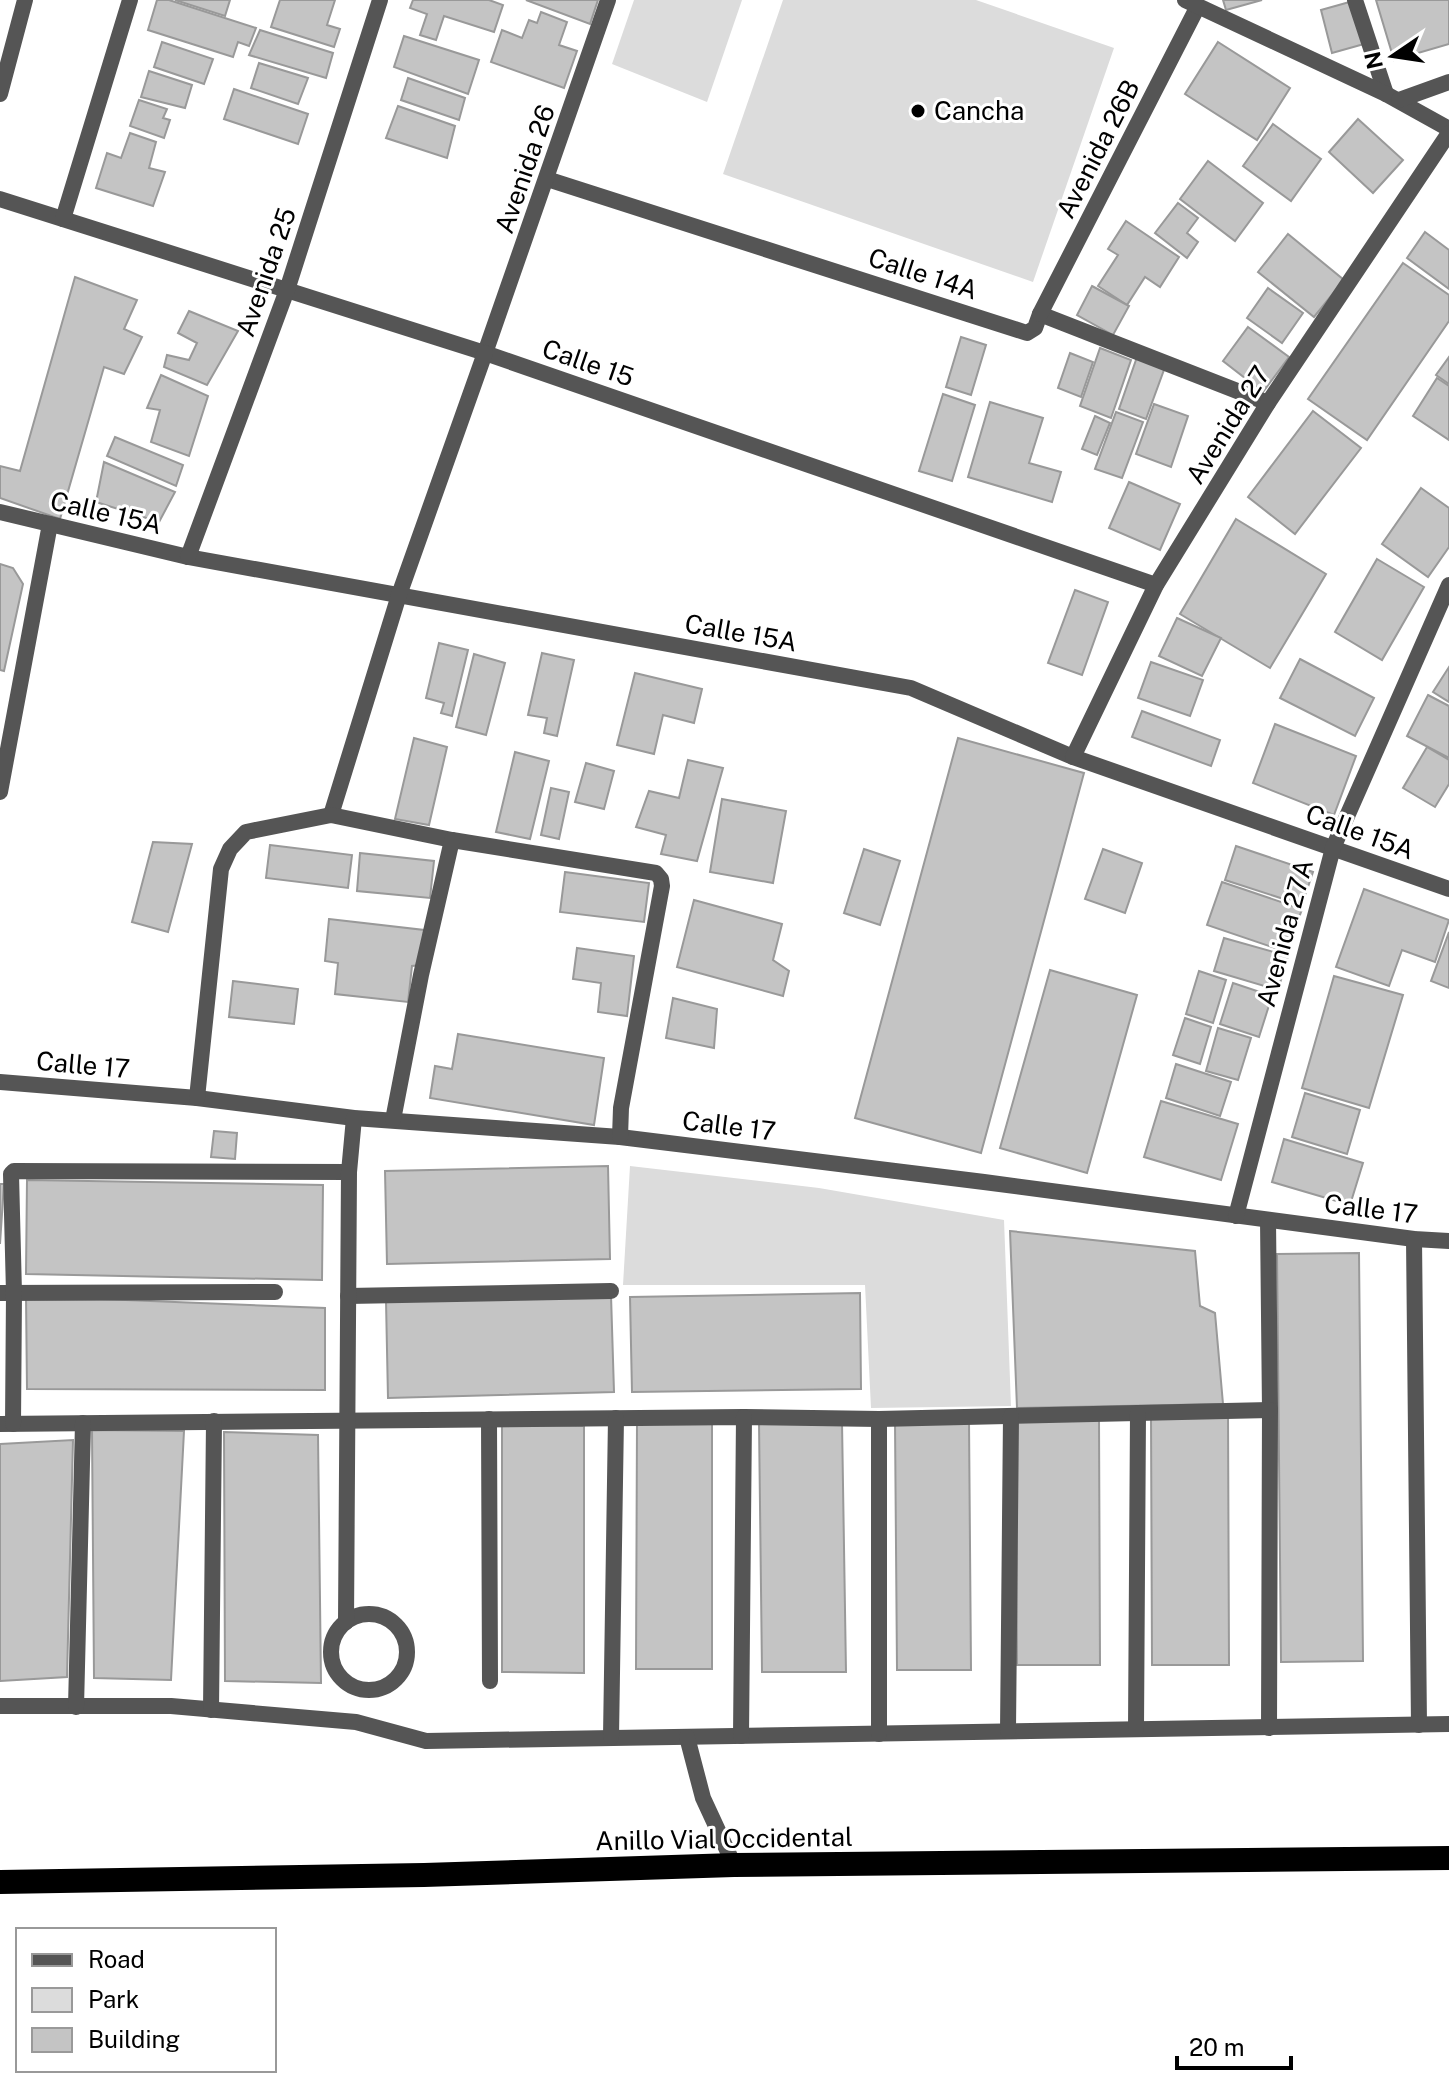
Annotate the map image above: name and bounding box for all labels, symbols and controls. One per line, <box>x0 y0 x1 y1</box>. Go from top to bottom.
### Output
north arrow <box>1353 16 1433 96</box>
text: N <box>1359 49 1388 72</box>
street label: Avenida 26B <box>1049 74 1146 223</box>
place label: Cancha <box>934 95 1024 126</box>
street label: Avenida 26 <box>488 101 561 237</box>
marker: Cancha <box>909 102 927 120</box>
street label: Avenida 25 <box>229 203 302 340</box>
street label: Calle 14A <box>865 241 982 306</box>
street label: Calle 15 <box>538 332 638 393</box>
street label: Avenida 27 <box>1179 360 1276 489</box>
street label: Calle 15A <box>47 485 165 540</box>
street label: Calle 15A <box>683 607 800 658</box>
street label: Calle 15A <box>1302 798 1419 865</box>
street label: Avenida 27A <box>1250 856 1319 1010</box>
street label: Calle 17 <box>35 1045 131 1084</box>
street label: Calle 17 <box>681 1104 778 1147</box>
street label: Calle 17 <box>1323 1187 1420 1230</box>
street label: Anillo Vial Occidental <box>595 1821 853 1856</box>
legend <box>16 1928 276 2072</box>
text: Road <box>88 1945 145 1973</box>
text: Park <box>88 1985 139 2013</box>
scale bar <box>1177 2020 1291 2070</box>
text: Building <box>88 2025 180 2053</box>
text: 20 m <box>1189 2033 1245 2061</box>

